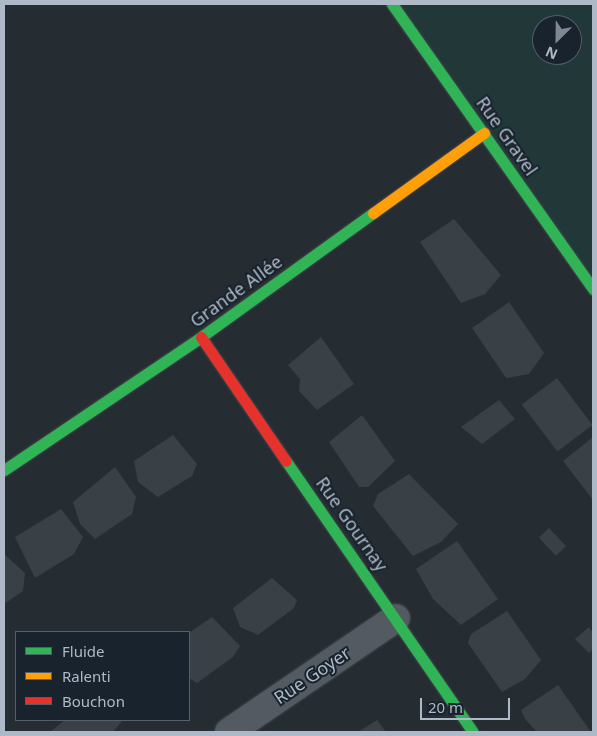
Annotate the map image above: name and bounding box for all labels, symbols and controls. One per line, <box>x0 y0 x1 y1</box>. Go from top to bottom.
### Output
north arrow <box>532 15 582 65</box>
text: N <box>542 42 560 64</box>
street label: Rue Gravel <box>472 92 542 180</box>
street label: Grande Allée <box>186 250 286 332</box>
street label: Rue Gournay <box>312 473 392 575</box>
legend <box>15 631 190 721</box>
text: Fluide <box>62 641 104 661</box>
street label: Rue Goyer <box>270 642 354 708</box>
text: Ralenti <box>62 666 111 686</box>
scale bar <box>422 688 512 720</box>
text: Bouchon <box>62 691 125 711</box>
text: 20 m <box>428 697 463 717</box>

